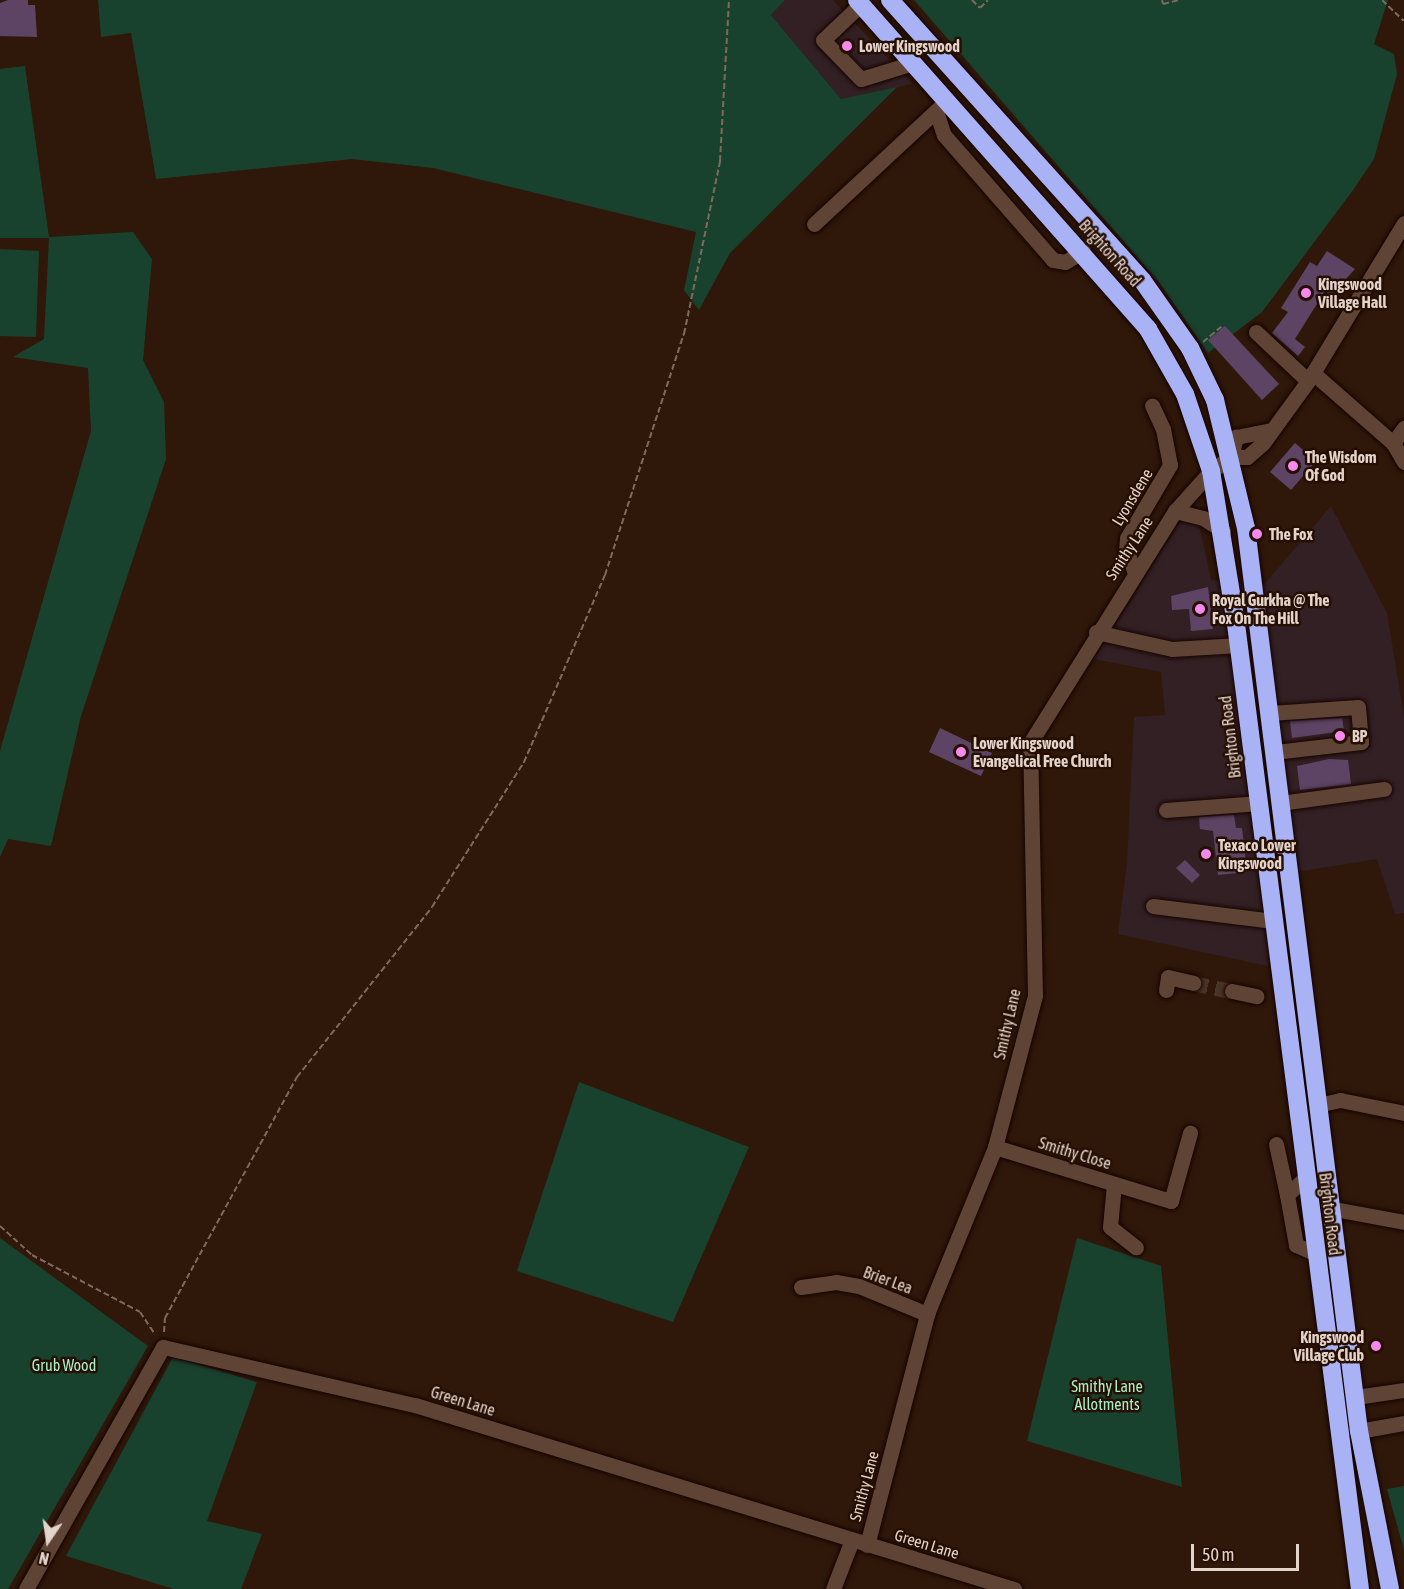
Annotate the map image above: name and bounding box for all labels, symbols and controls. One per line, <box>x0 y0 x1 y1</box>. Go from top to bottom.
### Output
place label: Lower Kingswood <box>859 36 960 56</box>
marker: Lower Kingswood <box>840 39 854 53</box>
street label: Brighton Road <box>1075 216 1145 290</box>
place label: Kingswood Village Hall <box>1318 274 1387 312</box>
marker: Kingswood Village Hall <box>1299 286 1313 300</box>
place label: The Wisdom Of God <box>1305 447 1376 485</box>
marker: The Wisdom Of God <box>1286 459 1300 473</box>
street label: Lyonsdene <box>1108 465 1156 529</box>
street label: Smithy Lane <box>1101 513 1157 583</box>
place label: The Fox <box>1269 524 1313 544</box>
marker: The Fox <box>1250 527 1264 541</box>
place label: Royal Gurkha @ The Fox On The Hill <box>1212 590 1329 628</box>
marker: Royal Gurkha @ The Fox On The Hill <box>1193 602 1207 616</box>
street label: Brighton Road <box>1215 695 1245 779</box>
place label: BP <box>1352 726 1367 746</box>
marker: BP <box>1333 729 1347 743</box>
place label: Lower Kingswood Evangelical Free Church <box>973 733 1112 771</box>
marker: Lower Kingswood Evangelical Free Church <box>954 745 968 759</box>
place label: Texaco Lower Kingswood <box>1218 835 1296 873</box>
marker: Texaco Lower Kingswood <box>1199 847 1213 861</box>
street label: Smithy Lane <box>990 987 1024 1061</box>
street label: Smithy Close <box>1036 1133 1114 1173</box>
street label: Brighton Road <box>1315 1172 1345 1256</box>
street label: Brier Lea <box>861 1262 915 1298</box>
place label: Kingswood Village Club <box>1294 1327 1364 1365</box>
marker: Kingswood Village Club <box>1369 1339 1383 1353</box>
park label: Grub Wood <box>32 1355 96 1375</box>
park label: Smithy Lane Allotments <box>1071 1376 1143 1414</box>
street label: Green Lane <box>429 1382 497 1420</box>
street label: Smithy Lane <box>845 1449 883 1523</box>
north arrow <box>18 1511 78 1571</box>
street label: Green Lane <box>893 1525 961 1563</box>
scale bar <box>1194 1532 1302 1570</box>
text: 50 m <box>1202 1544 1234 1565</box>
text: N <box>37 1549 51 1568</box>

